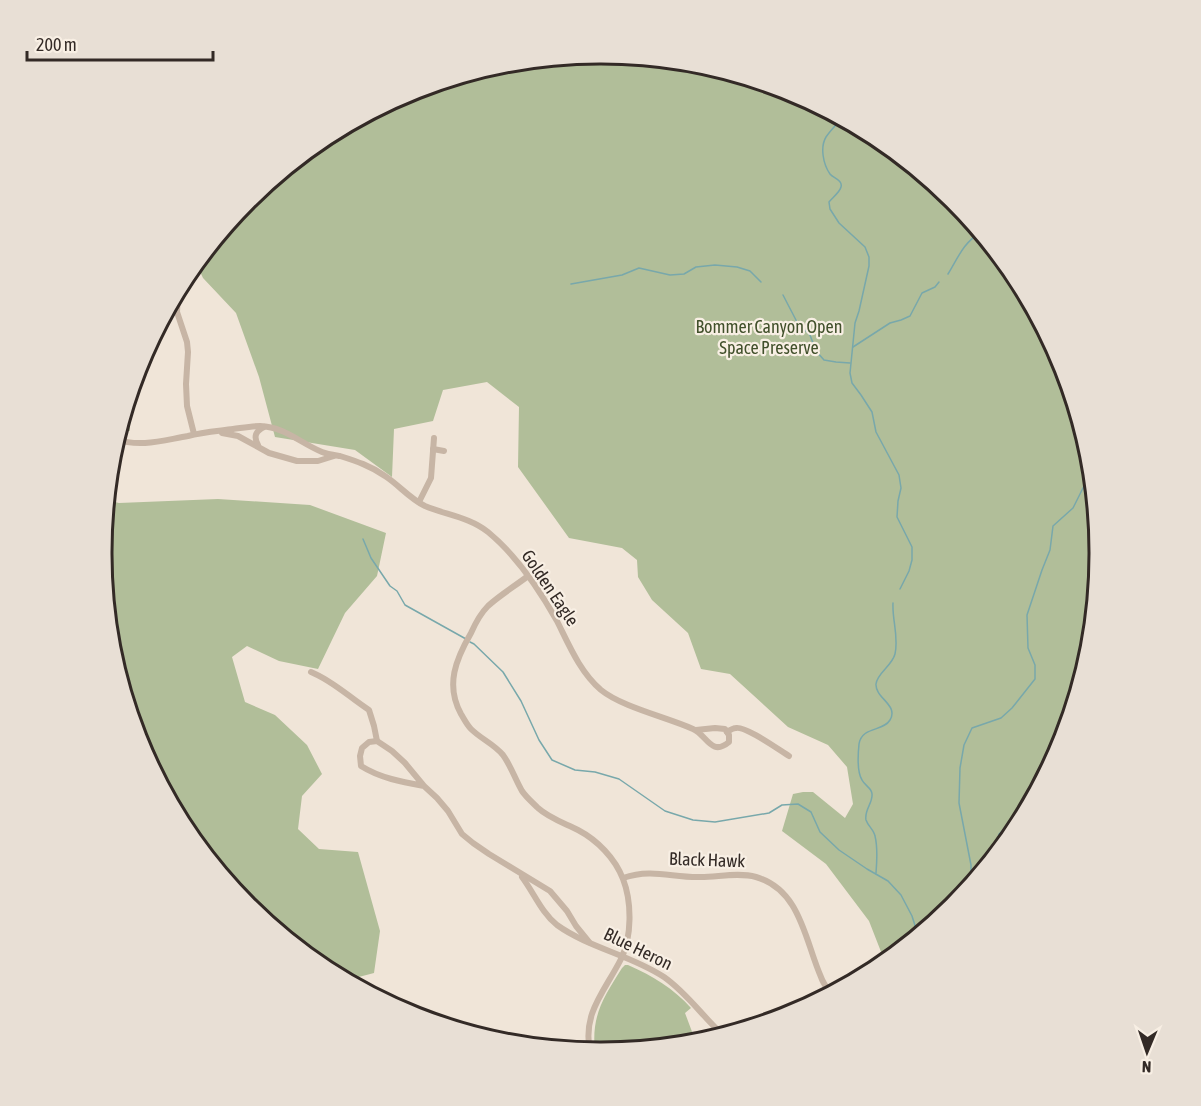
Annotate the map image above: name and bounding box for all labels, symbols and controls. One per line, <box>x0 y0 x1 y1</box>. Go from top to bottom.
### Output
scale bar <box>27 24 213 62</box>
text: 200 m <box>36 34 77 55</box>
park label: Bommer Canyon Open Space Preserve <box>696 316 842 358</box>
street label: Golden Eagle <box>517 546 583 630</box>
street label: Black Hawk <box>669 848 746 871</box>
street label: Blue Heron <box>600 923 676 974</box>
north arrow <box>1117 1022 1177 1082</box>
text: N <box>1141 1058 1152 1076</box>

